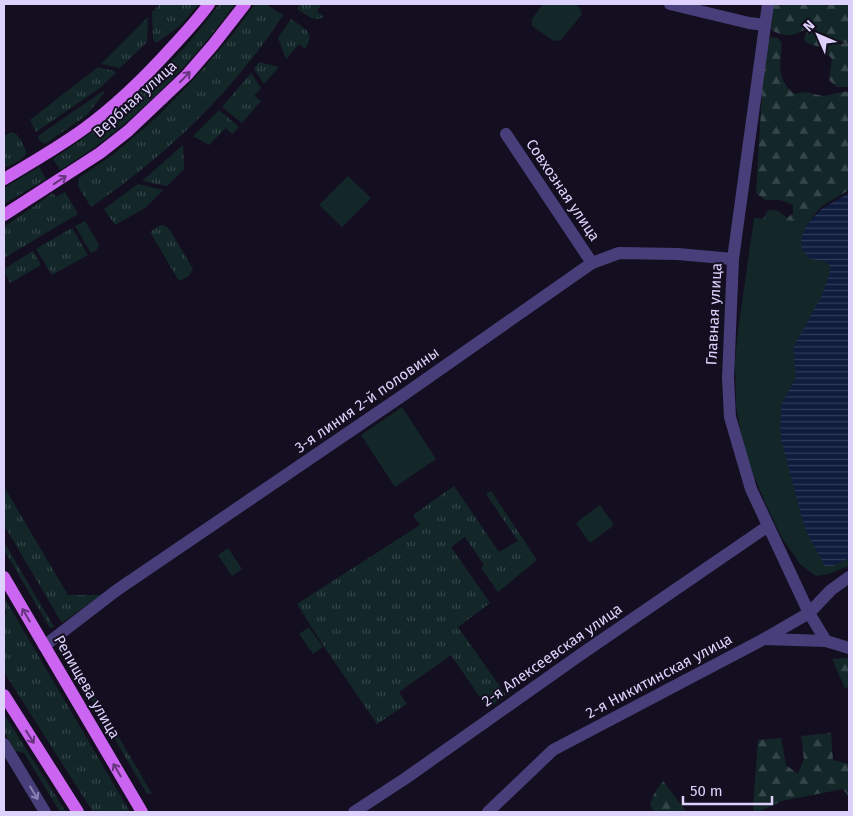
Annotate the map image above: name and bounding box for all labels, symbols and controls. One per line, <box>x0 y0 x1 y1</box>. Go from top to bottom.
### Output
north arrow <box>793 10 843 60</box>
text: N <box>800 17 818 35</box>
street label: Вербная улица <box>90 57 180 141</box>
one-way arrow <box>179 70 191 83</box>
street label: Совхозная улица <box>522 136 604 244</box>
one-way arrow <box>52 174 66 184</box>
street label: Главная улица <box>702 262 726 366</box>
street label: 3-я линия 2-й половины <box>291 343 443 457</box>
street label: 2-я Алексеевская улица <box>478 600 626 710</box>
one-way arrow <box>20 609 30 623</box>
street label: 2-я Никитинская улица <box>583 630 735 722</box>
street label: Репищева улица <box>50 632 124 742</box>
one-way arrow <box>25 729 35 743</box>
one-way arrow <box>112 764 122 778</box>
scale bar <box>683 774 772 806</box>
text: 50 m <box>690 782 723 800</box>
one-way arrow <box>29 786 39 800</box>

